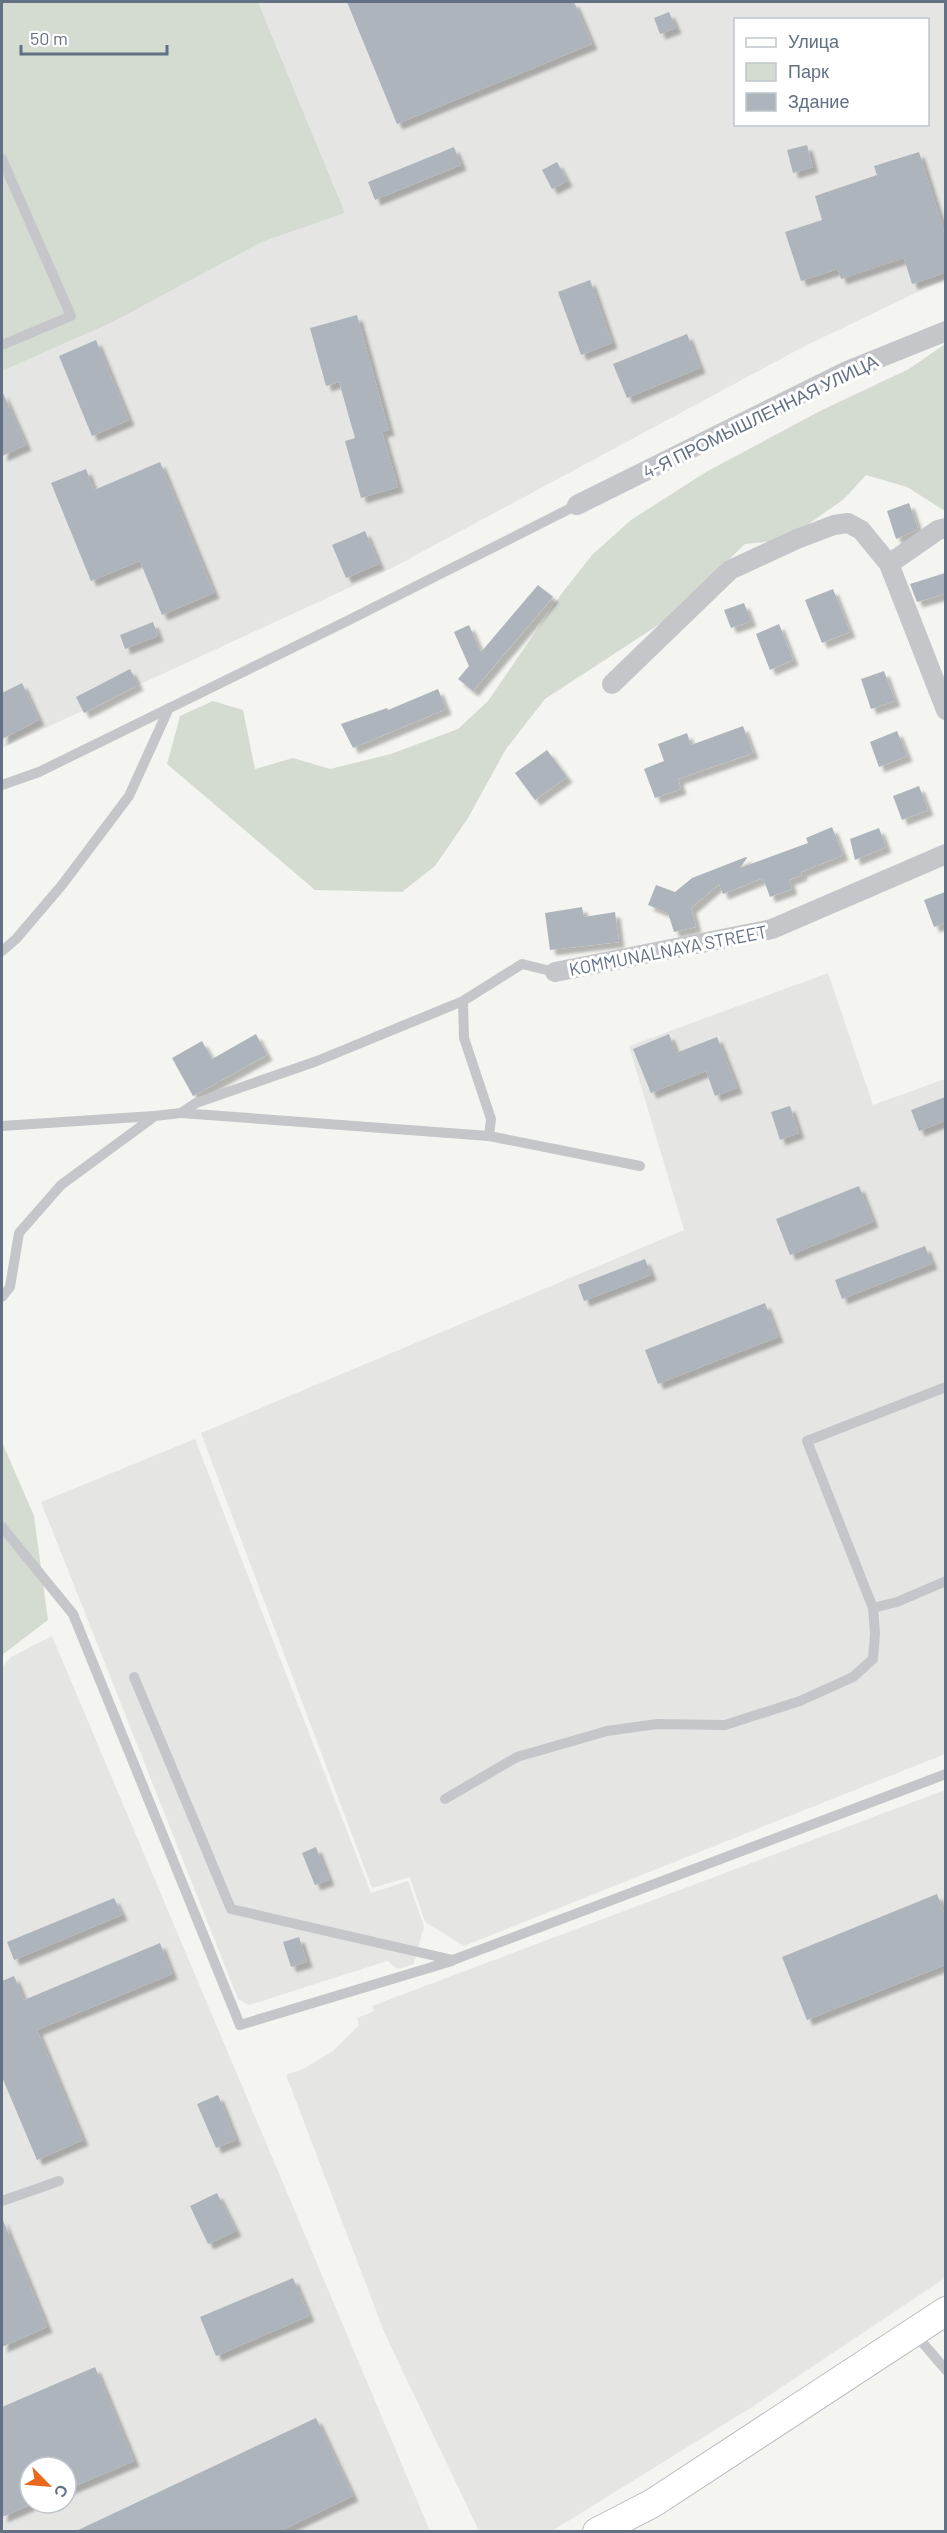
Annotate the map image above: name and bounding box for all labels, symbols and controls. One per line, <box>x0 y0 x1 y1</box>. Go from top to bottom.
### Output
scale bar <box>21 18 166 56</box>
legend <box>734 18 929 126</box>
text: 50 m <box>30 27 68 49</box>
text: Улица <box>788 30 840 52</box>
text: Парк <box>788 60 829 82</box>
text: Здание <box>788 90 849 112</box>
street label: 4-Я ПРОМЫШЛЕННАЯ УЛИЦА <box>639 349 881 483</box>
street label: KOMMUNALNAYA STREET <box>567 920 769 980</box>
north arrow <box>18 2455 78 2515</box>
text: С <box>51 2482 73 2501</box>

